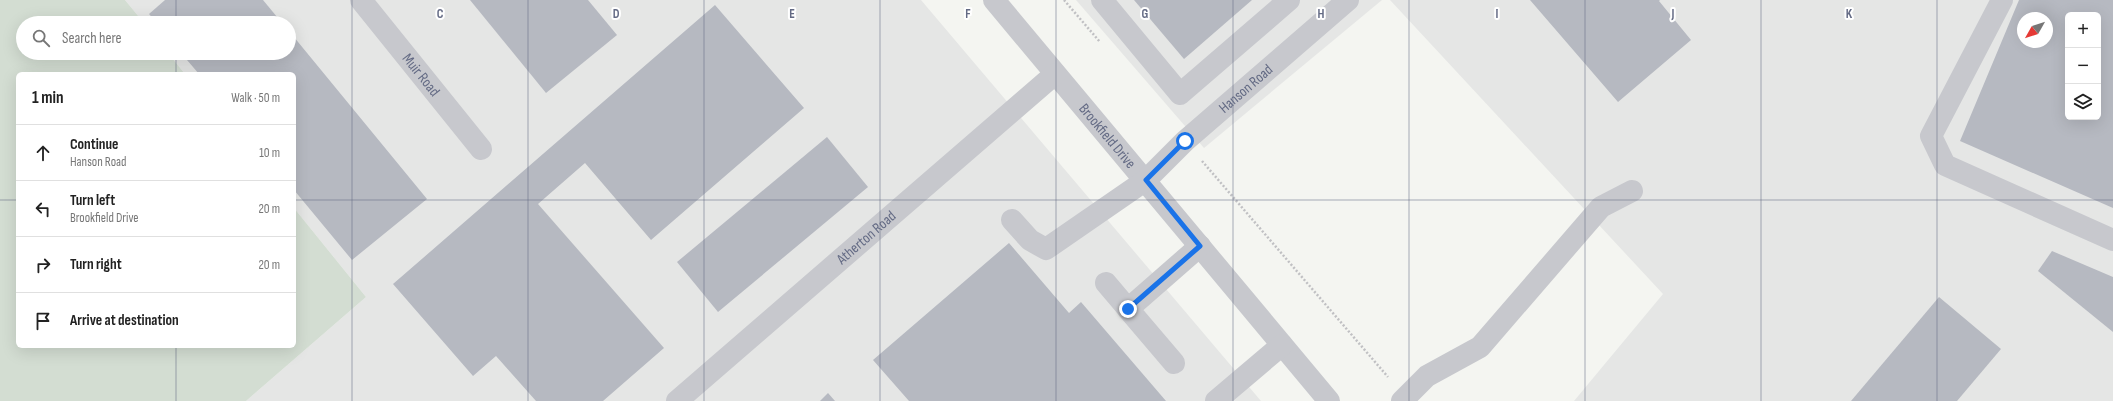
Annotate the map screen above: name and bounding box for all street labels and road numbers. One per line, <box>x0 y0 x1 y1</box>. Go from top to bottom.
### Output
street label: Muir Road <box>398 49 444 100</box>
street label: Hanson Road <box>1215 60 1276 117</box>
street label: Brookfield Drive <box>1075 99 1140 172</box>
street label: Atherton Road <box>832 207 900 269</box>

